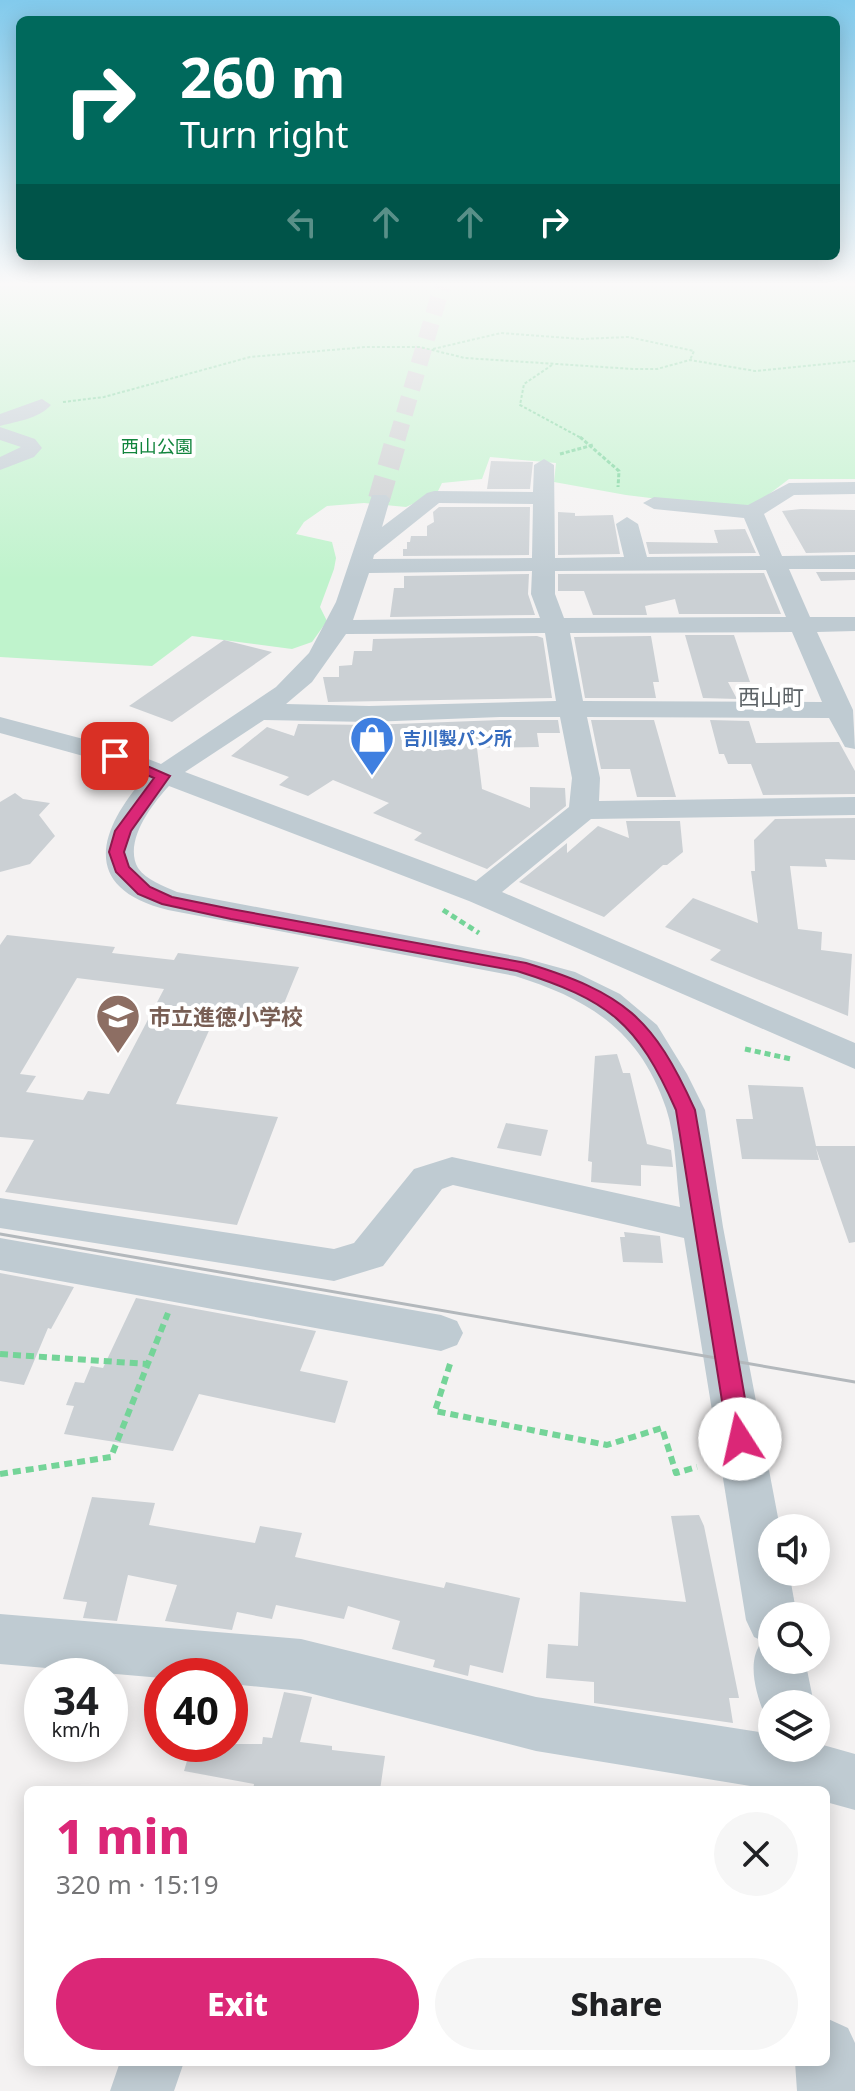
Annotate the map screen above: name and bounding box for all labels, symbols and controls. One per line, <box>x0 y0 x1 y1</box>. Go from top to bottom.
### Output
text: 260 m <box>180 38 345 114</box>
icon: right <box>48 48 152 152</box>
text: Turn right <box>180 110 348 159</box>
icon: left <box>280 200 324 244</box>
icon: ahead <box>364 200 408 244</box>
icon: ahead <box>448 200 492 244</box>
icon: right <box>532 200 576 244</box>
park label: 西山公園 <box>121 434 193 458</box>
district label: 西山町 <box>738 681 804 711</box>
shop icon: 吉川製パン所 <box>348 714 396 777</box>
pin <box>81 722 149 790</box>
place label: 吉川製パン所 <box>403 726 512 750</box>
icon: arrive <box>93 734 137 778</box>
school or university icon: 市立進徳小学校 <box>94 992 142 1055</box>
place label: 市立進徳小学校 <box>149 1001 303 1031</box>
position arrow <box>698 1397 782 1481</box>
map controls <box>758 1514 830 1762</box>
button: sound <box>758 1514 830 1586</box>
button: search <box>758 1602 830 1674</box>
speed limit sign: 40 <box>144 1658 248 1762</box>
text: 34 <box>53 1672 99 1727</box>
button: layers <box>758 1690 830 1762</box>
text: km/h <box>51 1716 101 1743</box>
text: 1 min <box>56 1803 190 1868</box>
button: close <box>714 1812 798 1896</box>
text: 320 m · 15:19 <box>56 1866 219 1902</box>
button: Exit <box>56 1958 419 2050</box>
button: Share <box>435 1958 798 2050</box>

